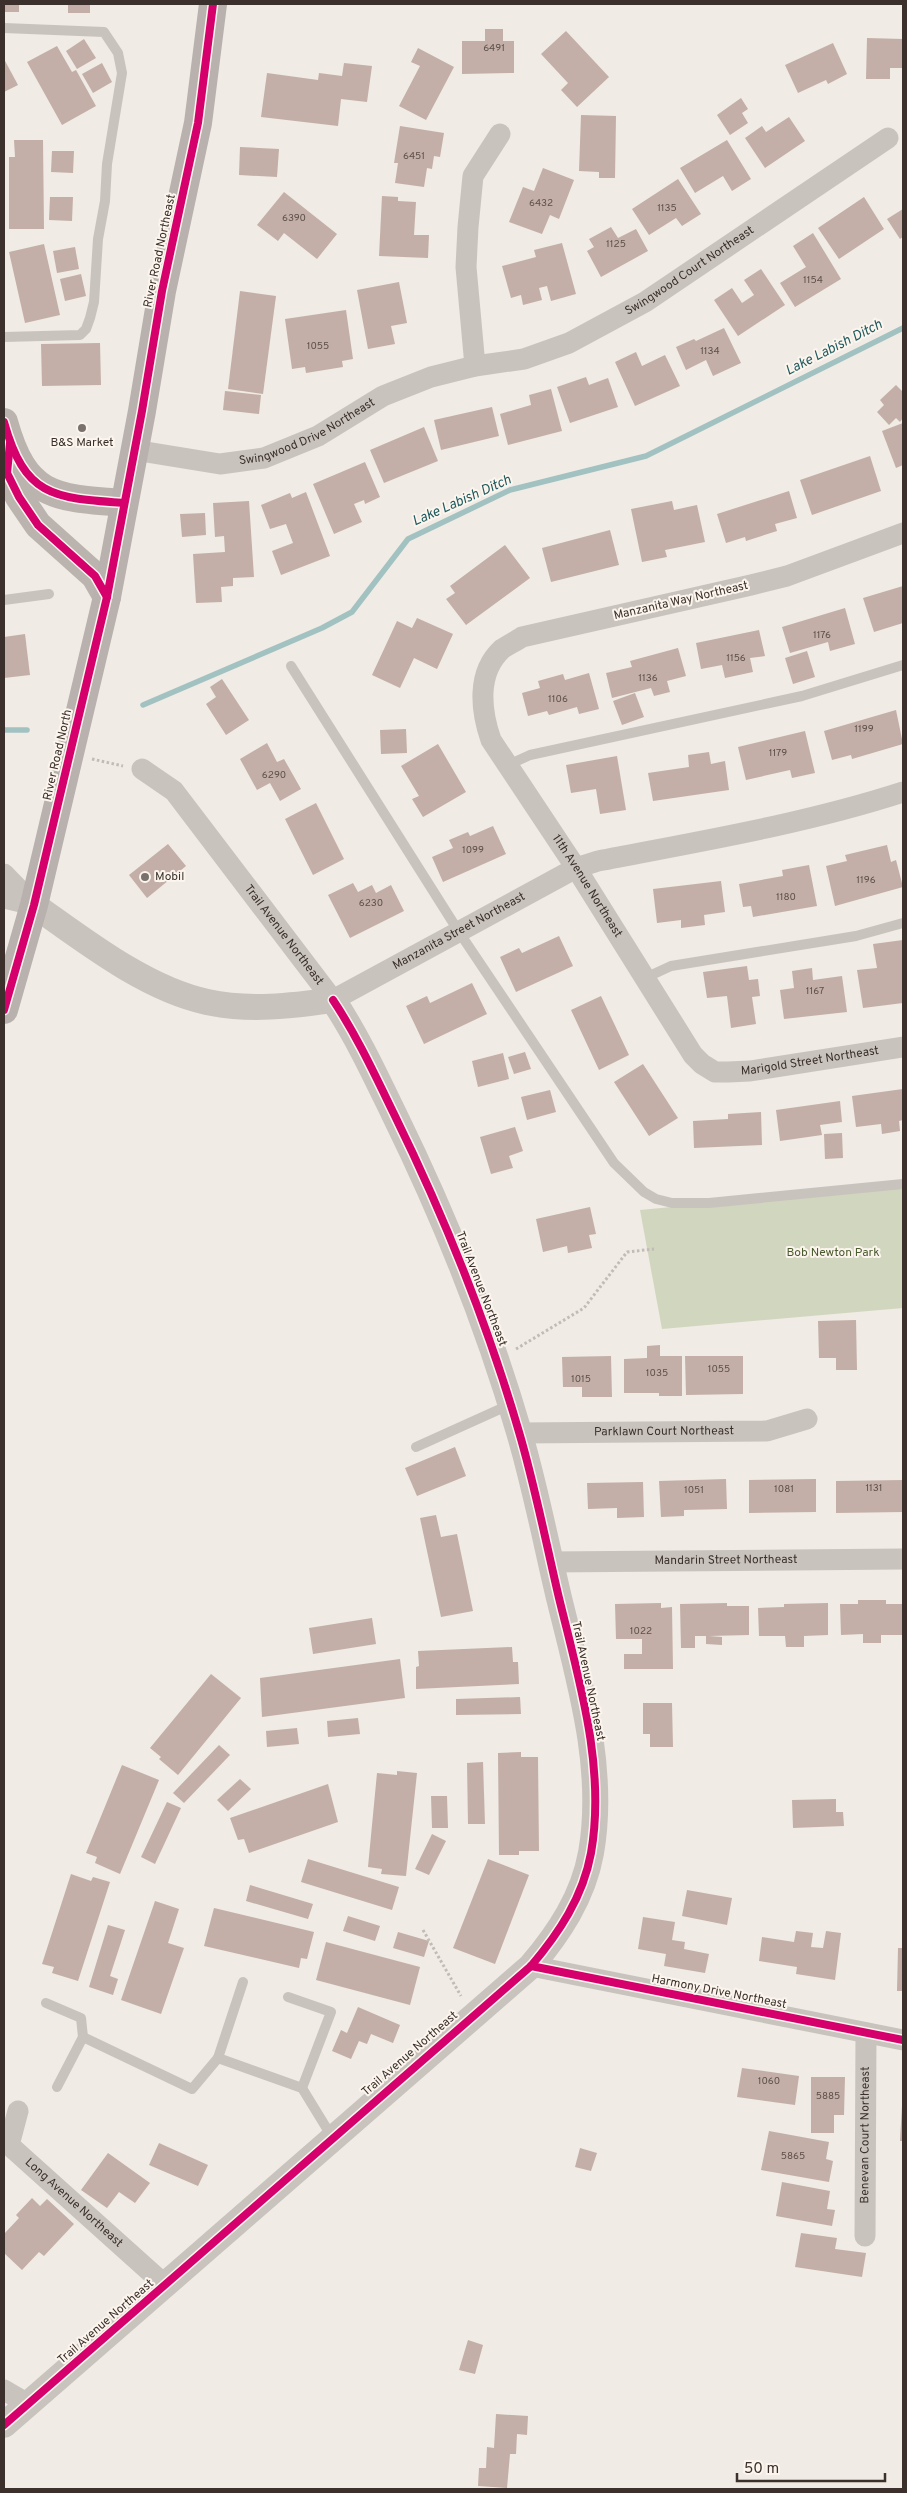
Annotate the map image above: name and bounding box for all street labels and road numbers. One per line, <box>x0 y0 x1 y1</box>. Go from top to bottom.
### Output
street label: River Road Northeast <box>140 193 180 309</box>
street label: Swingwood Court Northeast <box>622 223 757 319</box>
street label: Swingwood Drive Northeast <box>238 395 378 469</box>
street label: Manzanita Way Northeast <box>612 578 750 624</box>
street label: River Road North <box>40 708 76 802</box>
street label: 11th Avenue Northeast <box>548 832 626 941</box>
street label: Trail Avenue Northeast <box>240 882 327 989</box>
street label: Manzanita Street Northeast <box>390 889 528 974</box>
street label: Marigold Street Northeast <box>741 1043 880 1079</box>
street label: Trail Avenue Northeast <box>452 1229 510 1349</box>
street label: Parklawn Court Northeast <box>594 1423 734 1440</box>
street label: Mandarin Street Northeast <box>654 1552 798 1569</box>
street label: Trail Avenue Northeast <box>567 1620 609 1742</box>
street label: Harmony Drive Northeast <box>650 1971 788 2013</box>
street label: Trail Avenue Northeast <box>359 2008 461 2100</box>
street label: Benevan Court Northeast <box>857 2066 874 2204</box>
street label: Long Avenue Northeast <box>21 2155 126 2251</box>
street label: Trail Avenue Northeast <box>55 2276 157 2368</box>

